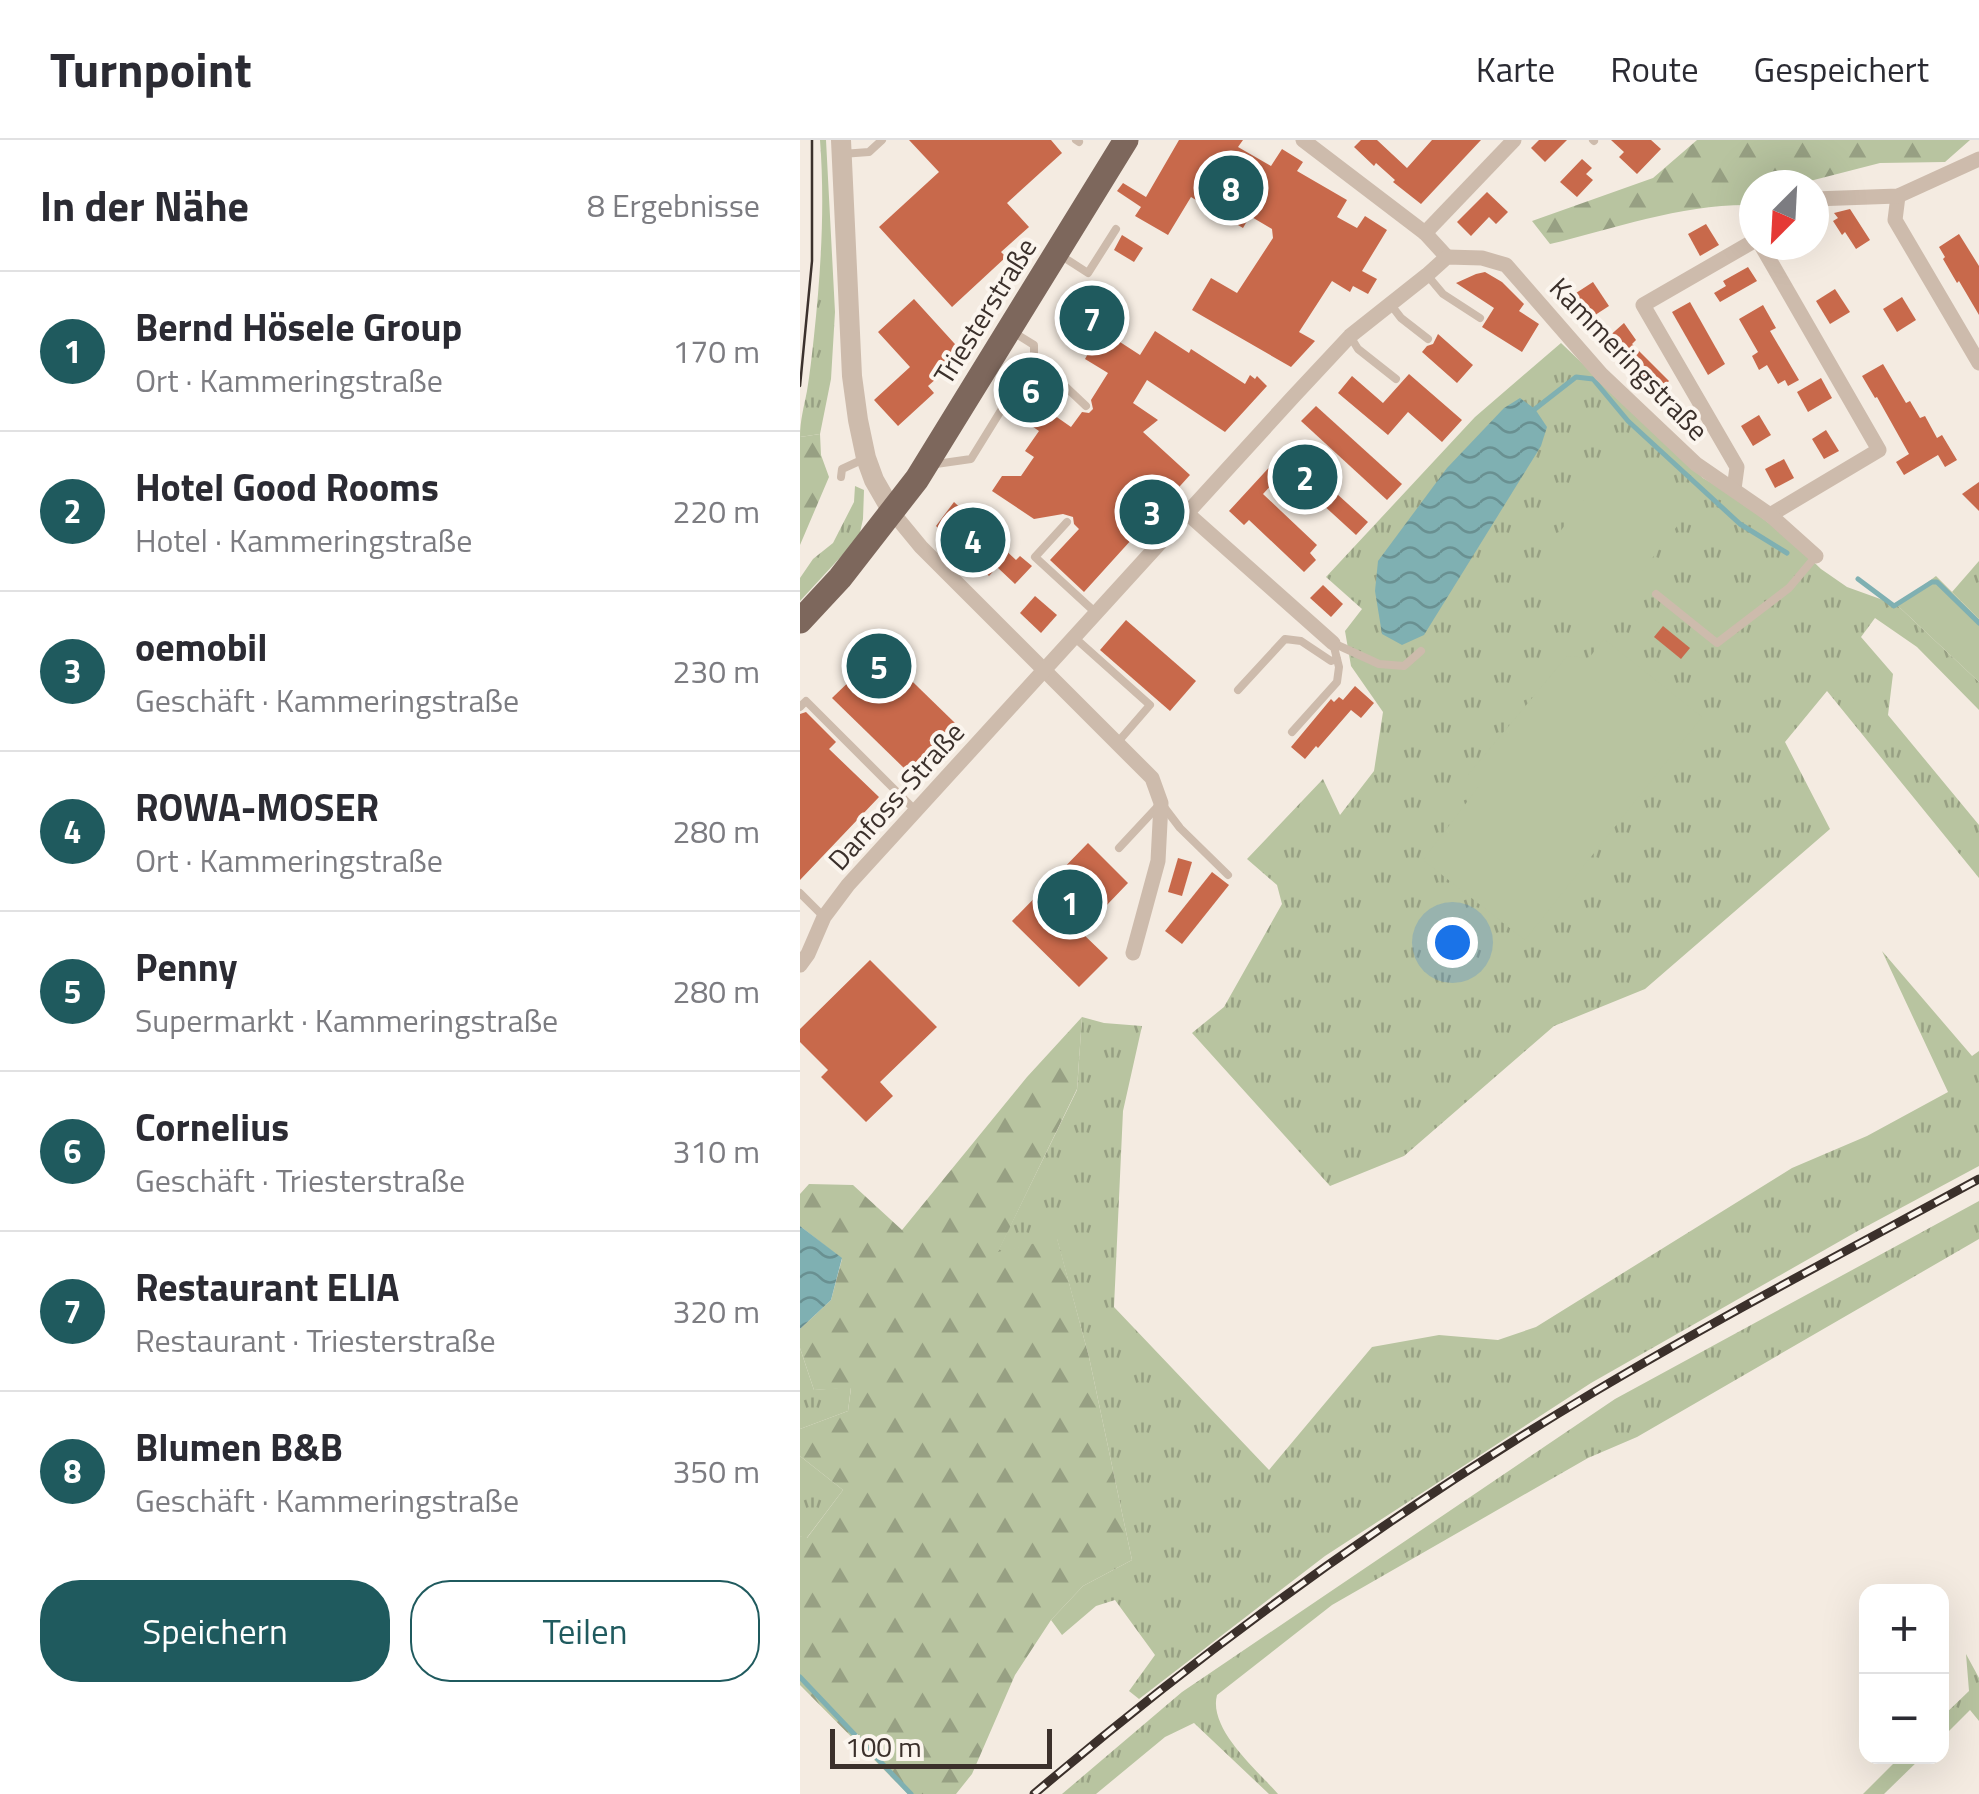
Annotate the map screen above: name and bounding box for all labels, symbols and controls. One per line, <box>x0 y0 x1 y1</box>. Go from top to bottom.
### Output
text: Turnpoint <box>50 33 252 106</box>
text: Karte <box>1476 42 1555 96</box>
text: Route <box>1610 42 1699 96</box>
text: Gespeichert <box>1754 42 1929 96</box>
pin: 8 <box>1198 150 1264 226</box>
north arrow <box>1739 170 1829 260</box>
text: In der Nähe <box>40 173 249 237</box>
text: 8 Ergebnisse <box>587 181 760 229</box>
street label: Triesterstraße <box>922 229 1047 392</box>
street label: Kammeringstraße <box>1540 267 1719 450</box>
pin: 7 <box>1060 280 1124 356</box>
text: Bernd Hösele Group <box>135 298 462 356</box>
text: 1 <box>64 327 81 375</box>
text: 170 m <box>672 327 760 375</box>
pin: 6 <box>998 352 1064 428</box>
text: Ort · Kammeringstraße <box>135 356 443 404</box>
pin: 2 <box>1272 440 1338 514</box>
text: Hotel Good Rooms <box>135 458 439 516</box>
pin: 3 <box>1120 474 1184 550</box>
text: 2 <box>64 487 81 535</box>
text: 220 m <box>672 487 760 535</box>
pin: 4 <box>940 502 1006 578</box>
text: Hotel · Kammeringstraße <box>135 516 472 564</box>
text: oemobil <box>135 618 267 676</box>
pin: 5 <box>846 628 912 704</box>
text: 3 <box>64 647 81 695</box>
text: 230 m <box>672 647 760 695</box>
text: Geschäft · Kammeringstraße <box>135 676 519 724</box>
street label: Danfoss-Straße <box>817 712 974 879</box>
text: ROWA-MOSER <box>135 778 379 836</box>
text: 4 <box>64 807 81 855</box>
text: 280 m <box>672 807 760 855</box>
text: Ort · Kammeringstraße <box>135 836 443 884</box>
pin: 1 <box>1038 864 1102 940</box>
your location <box>1427 917 1478 968</box>
text: Penny <box>135 938 238 996</box>
text: 5 <box>64 967 81 1015</box>
text: 280 m <box>672 967 760 1015</box>
text: Supermarkt · Kammeringstraße <box>135 996 558 1044</box>
text: Cornelius <box>135 1098 289 1156</box>
text: 6 <box>64 1127 81 1175</box>
text: 310 m <box>672 1127 760 1175</box>
text: Geschäft · Triesterstraße <box>135 1156 465 1204</box>
text: Restaurant ELIA <box>135 1258 399 1316</box>
text: 7 <box>64 1287 81 1335</box>
text: 320 m <box>672 1287 760 1335</box>
text: Restaurant · Triesterstraße <box>135 1316 496 1364</box>
text: Blumen B&B <box>135 1418 343 1476</box>
text: 8 <box>64 1447 81 1495</box>
text: 350 m <box>672 1447 760 1495</box>
text: Geschäft · Kammeringstraße <box>135 1476 519 1524</box>
button: Speichern <box>40 1580 390 1682</box>
button: Teilen <box>410 1580 760 1682</box>
map controls <box>1859 1584 1949 1764</box>
button: + <box>1859 1584 1949 1674</box>
button: − <box>1859 1674 1949 1764</box>
scale bar <box>830 1724 1052 1768</box>
text: 100 m <box>845 1725 922 1768</box>

